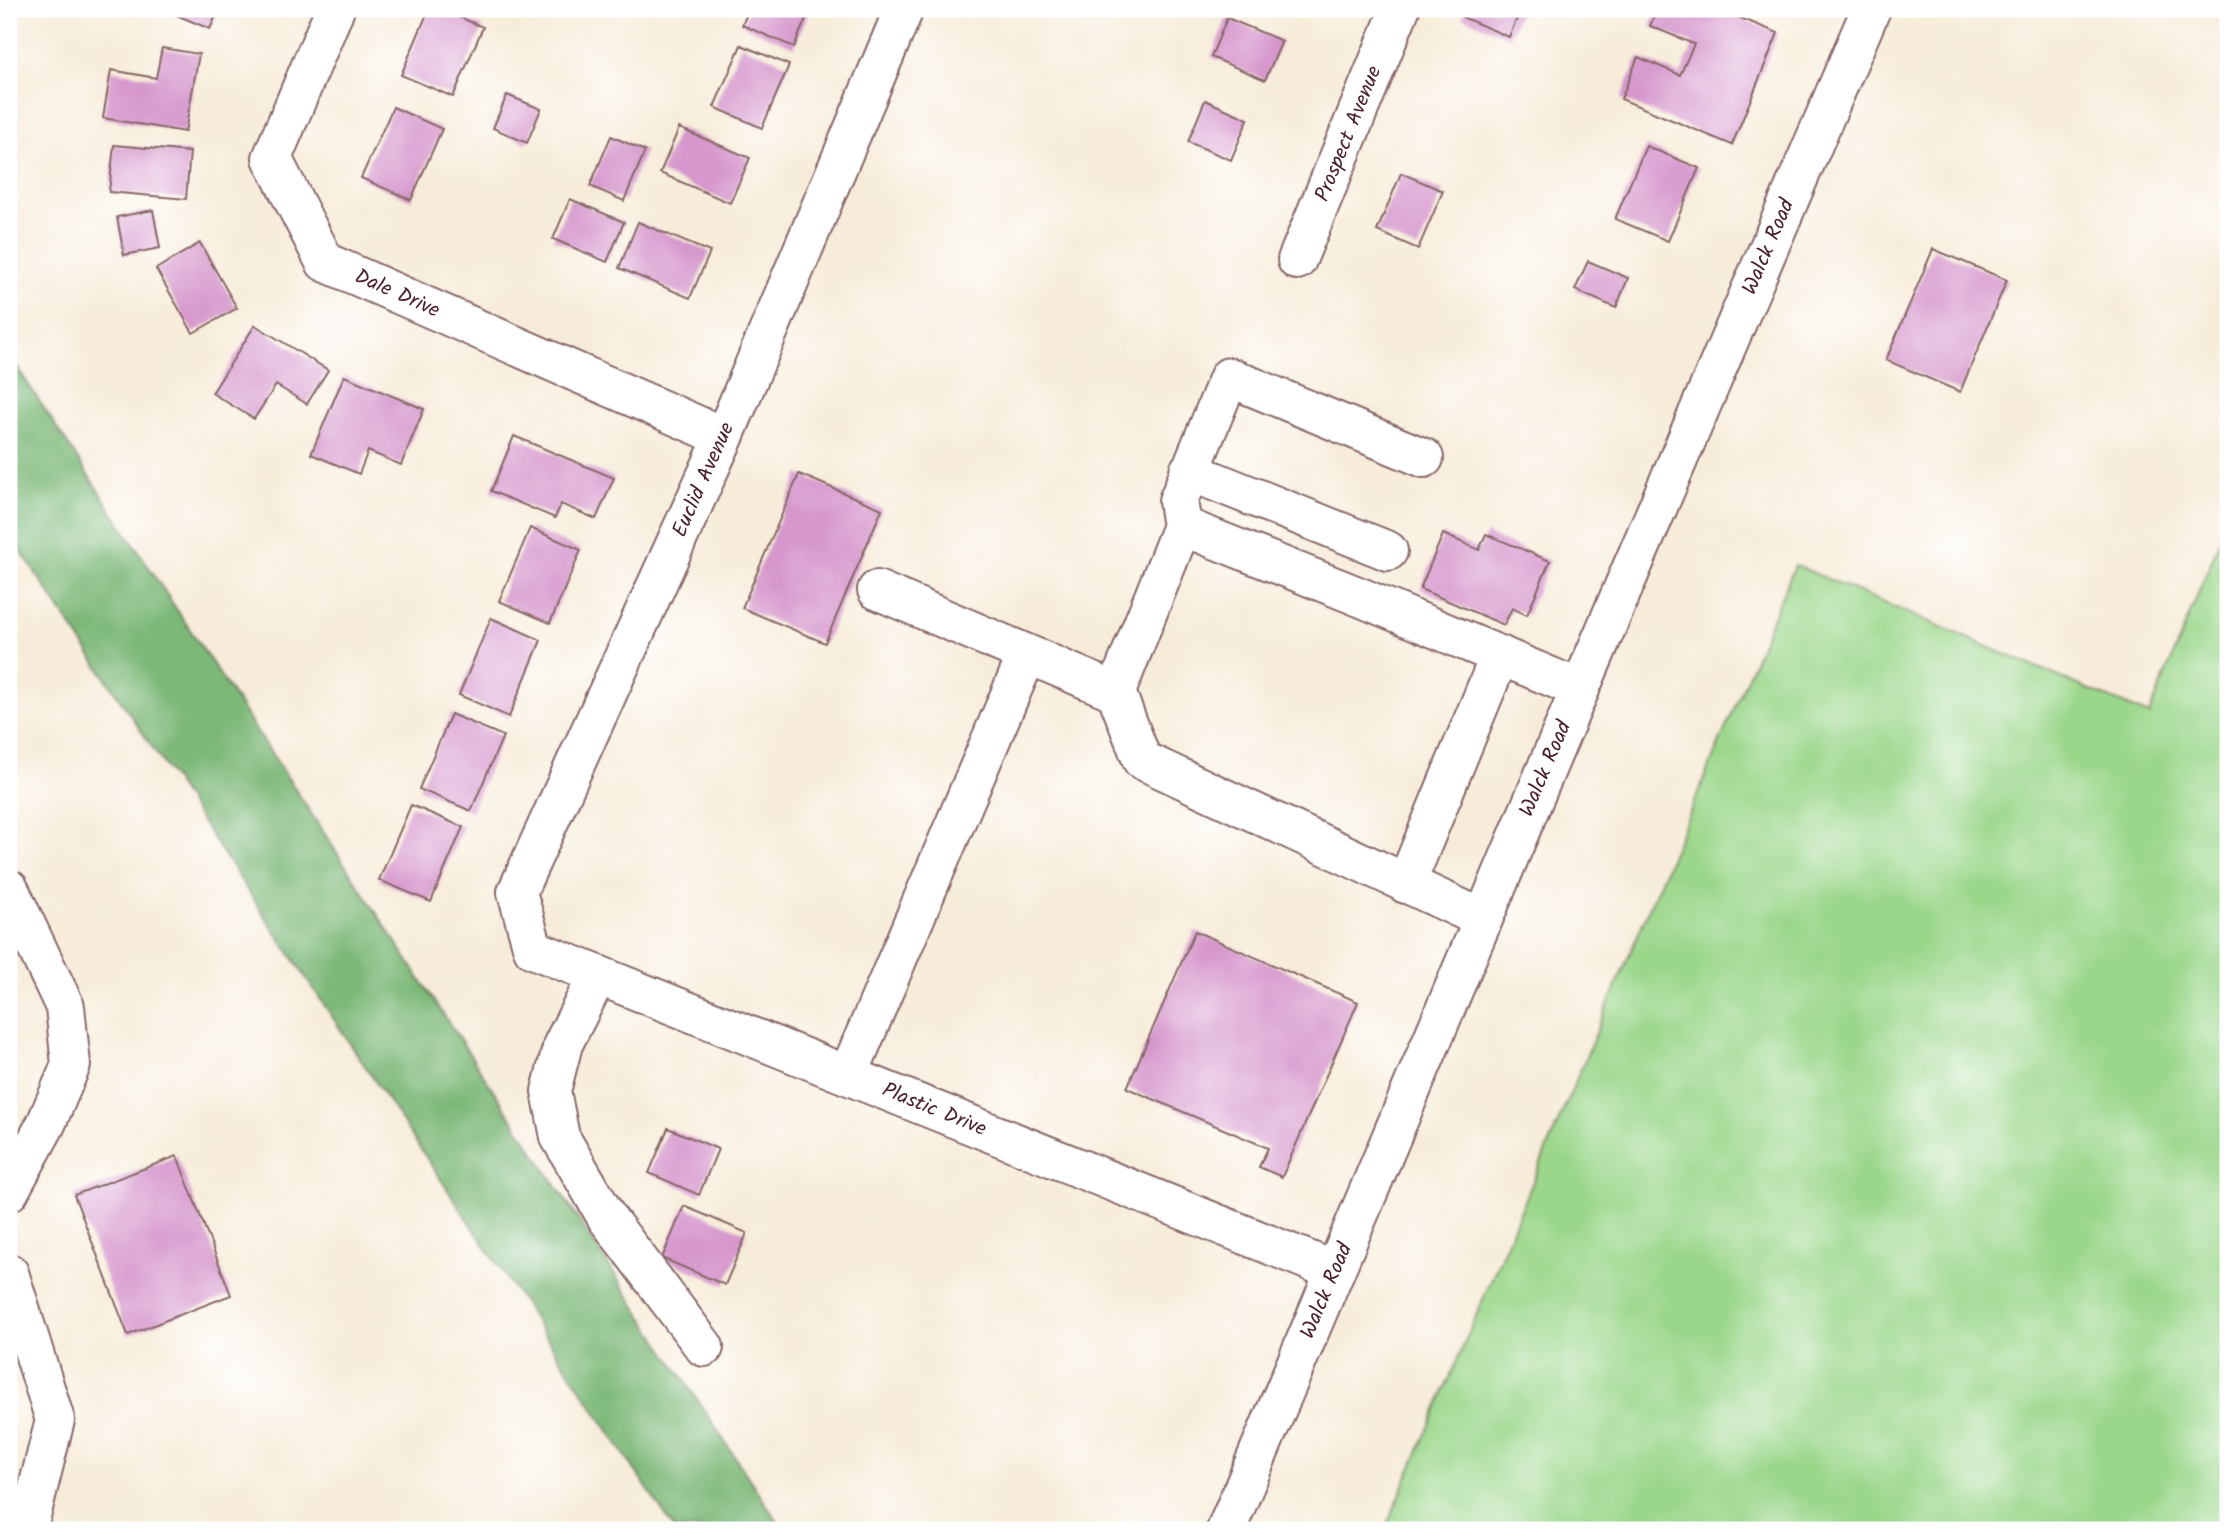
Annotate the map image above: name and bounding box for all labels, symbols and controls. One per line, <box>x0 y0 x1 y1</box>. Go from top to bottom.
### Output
street label: Prospect Avenue <box>1307 61 1391 207</box>
street label: Walck Road <box>1734 194 1804 300</box>
street label: Dale Drive <box>349 261 445 328</box>
street label: Euclid Avenue <box>664 417 744 543</box>
street label: Walck Road <box>1511 716 1581 822</box>
street label: Plastic Drive <box>877 1074 992 1146</box>
street label: Walck Road <box>1292 1238 1362 1344</box>

